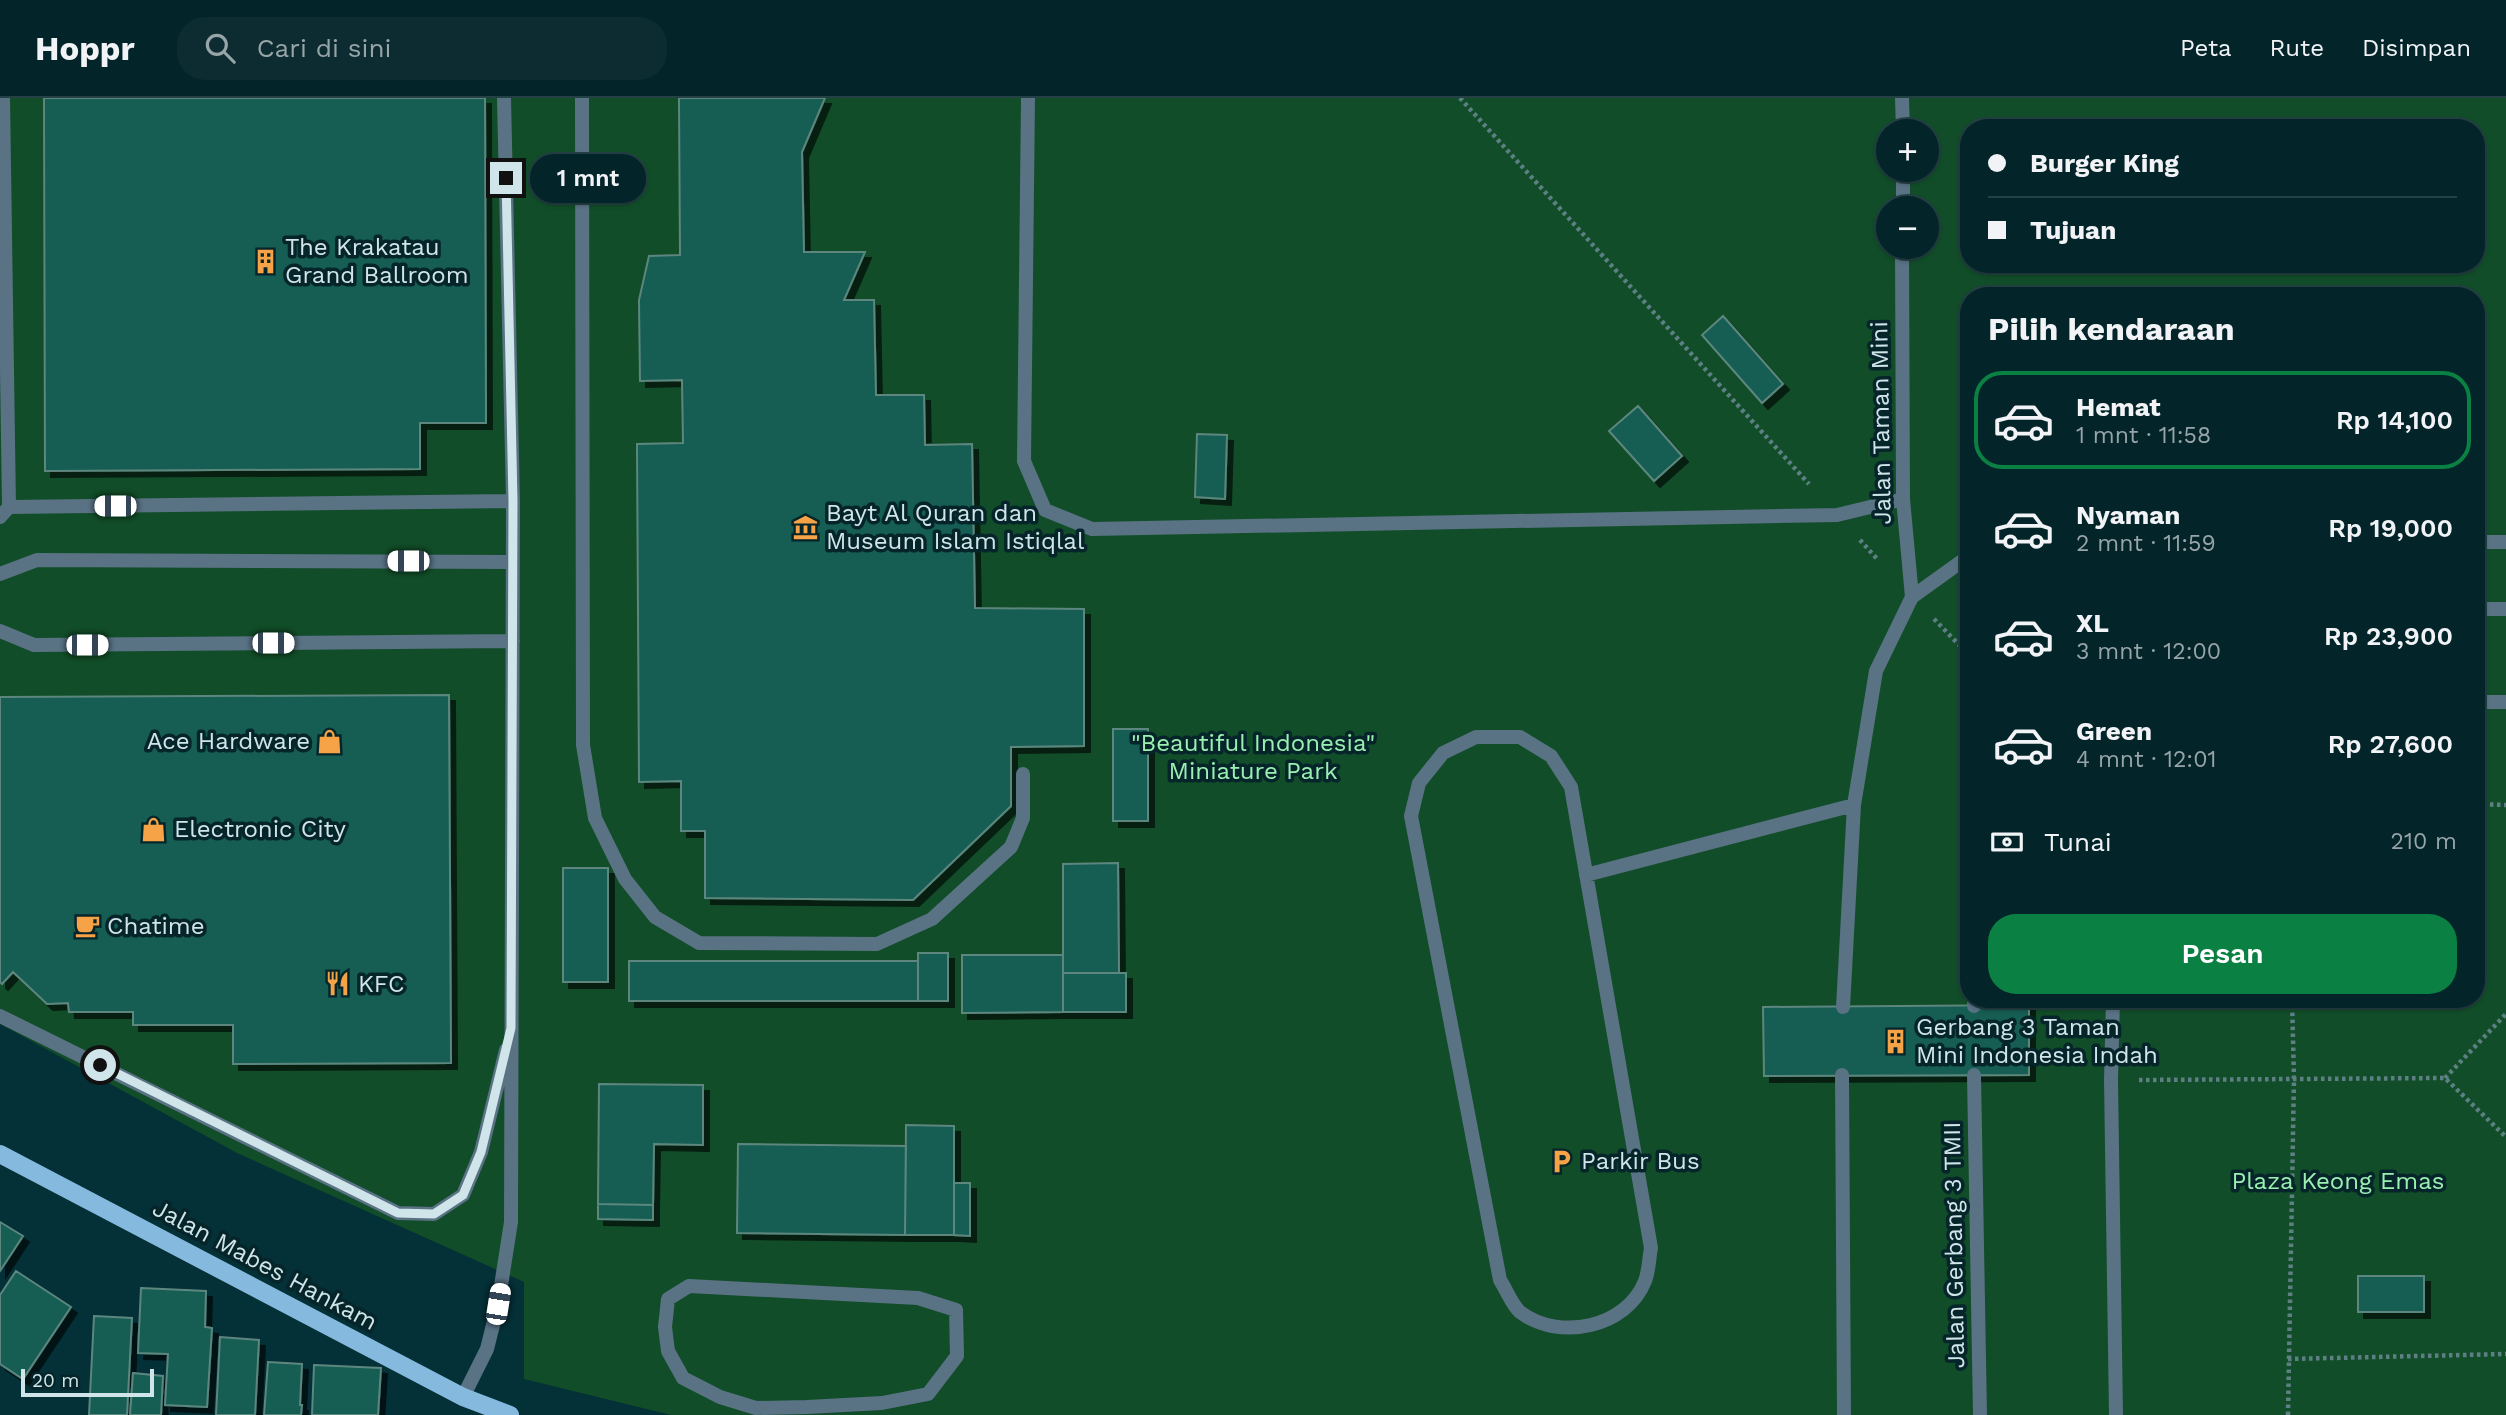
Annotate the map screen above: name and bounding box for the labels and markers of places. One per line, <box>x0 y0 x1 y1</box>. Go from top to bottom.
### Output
place label: The Krakatau Grand Ballroom <box>285 233 469 289</box>
building icon: The Krakatau Grand Ballroom <box>251 247 279 275</box>
place label: Bayt Al Quran dan Museum Islam Istiqlal <box>826 499 1085 555</box>
museum icon: Bayt Al Quran dan Museum Islam Istiqlal <box>792 513 820 541</box>
place label: Ace Hardware <box>147 727 310 755</box>
shop icon: Ace Hardware <box>316 727 344 755</box>
shop icon: Electronic City <box>140 815 168 843</box>
place label: Electronic City <box>174 815 347 843</box>
cafe icon: Chatime <box>73 912 101 940</box>
place label: Chatime <box>107 912 205 940</box>
restaurant icon: KFC <box>324 970 352 998</box>
place label: KFC <box>358 970 405 998</box>
place label: Gerbang 3 Taman Mini Indonesia Indah <box>1916 1013 2158 1069</box>
building icon: Gerbang 3 Taman Mini Indonesia Indah <box>1882 1027 1910 1055</box>
parking icon: Parkir Bus <box>1547 1147 1575 1175</box>
place label: Parkir Bus <box>1581 1147 1700 1175</box>

